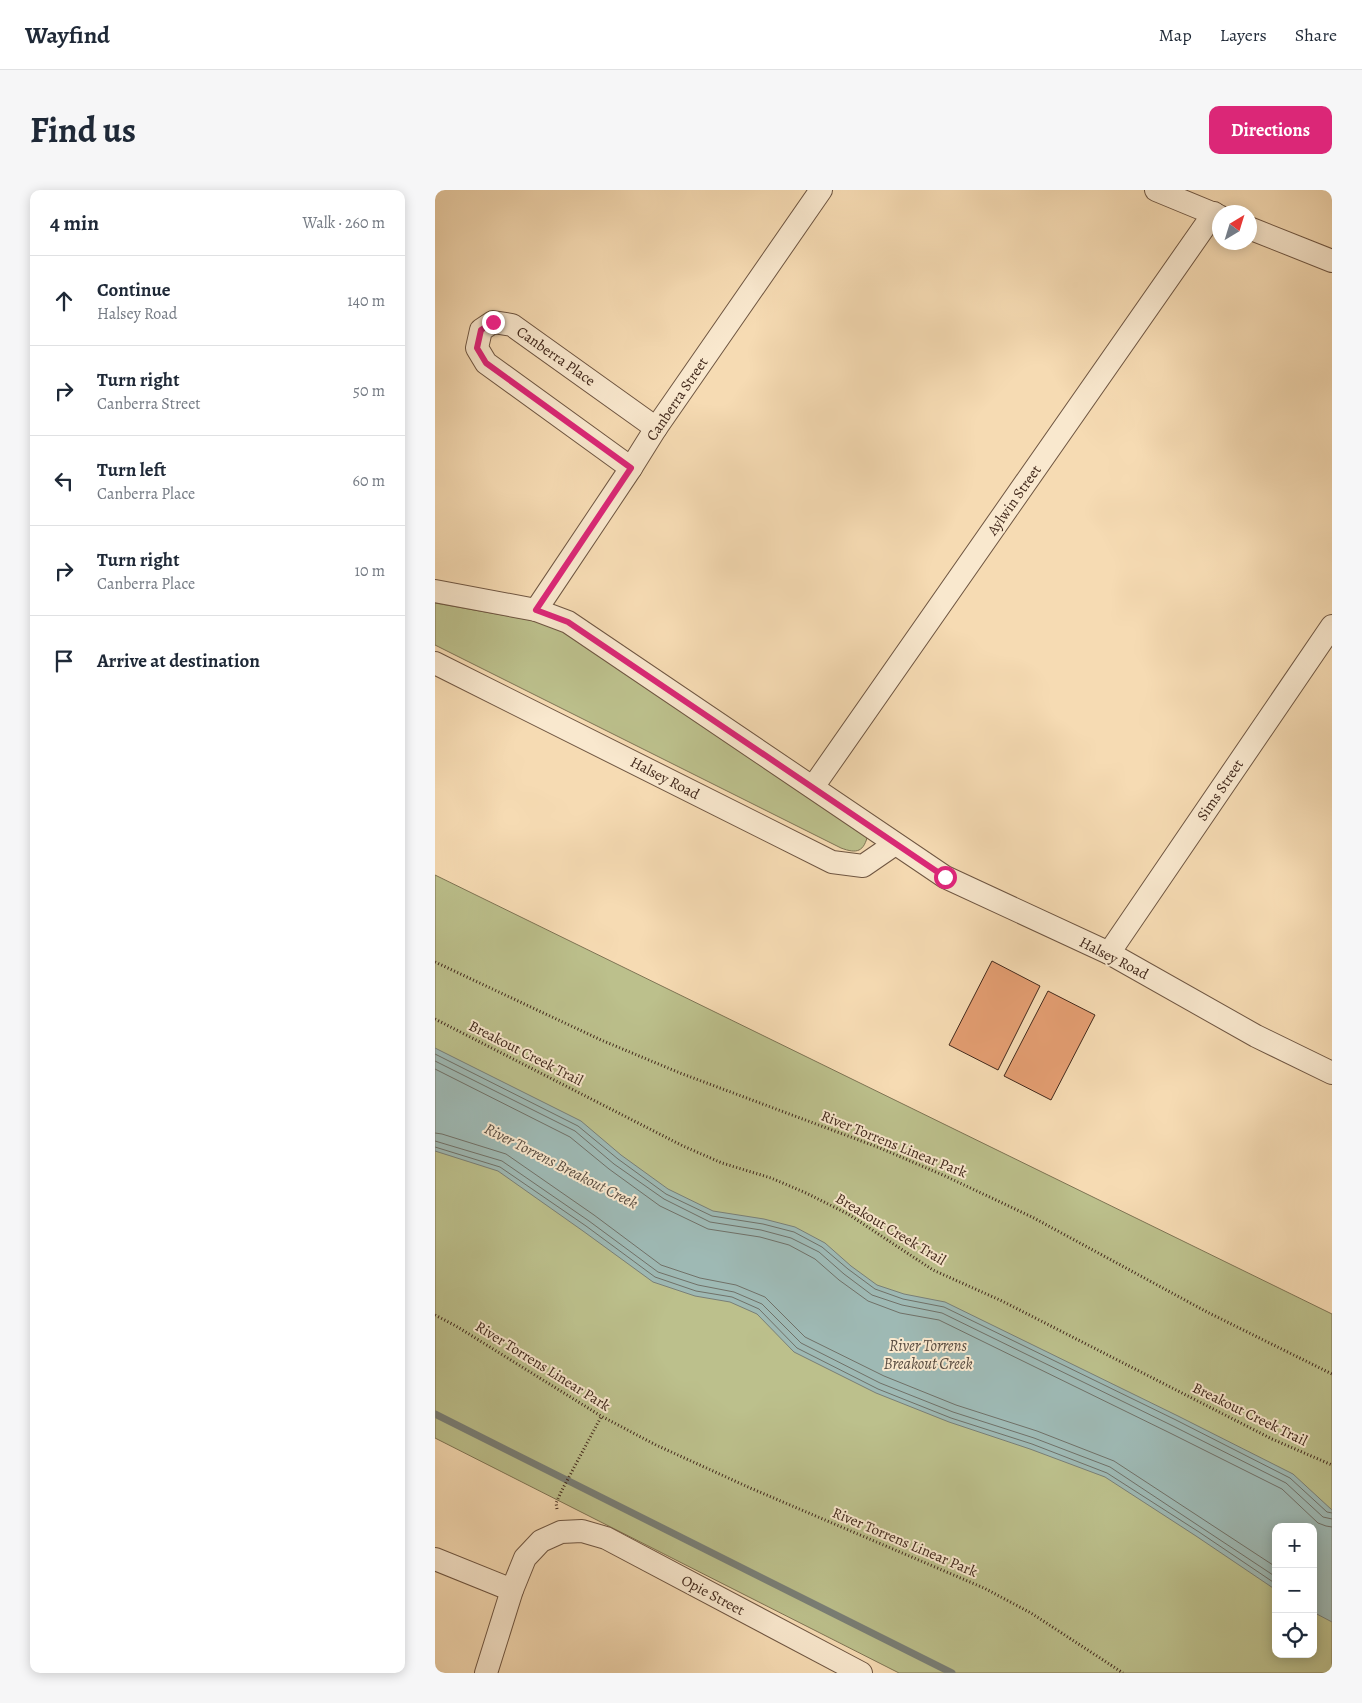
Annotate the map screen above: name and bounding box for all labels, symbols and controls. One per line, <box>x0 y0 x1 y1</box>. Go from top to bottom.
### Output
text: Wayfind <box>25 19 110 51</box>
text: Map <box>1159 23 1192 47</box>
text: Layers <box>1220 23 1267 47</box>
text: Share <box>1295 23 1337 47</box>
text: Find us <box>30 106 136 154</box>
button: Directions <box>1209 106 1332 154</box>
north arrow <box>1212 205 1257 250</box>
text: 4 min <box>50 209 99 237</box>
text: Walk · 260 m <box>303 212 385 234</box>
text: Continue <box>97 277 171 303</box>
icon: ahead <box>50 287 78 315</box>
text: 140 m <box>347 290 385 312</box>
text: Halsey Road <box>97 303 177 325</box>
route end <box>482 311 505 334</box>
street label: Canberra Place <box>513 321 600 391</box>
street label: Canberra Street <box>642 353 712 445</box>
text: Turn right <box>97 367 179 393</box>
icon: right <box>50 377 78 405</box>
text: 50 m <box>353 380 385 402</box>
text: Canberra Street <box>97 393 201 415</box>
text: Turn left <box>97 457 166 483</box>
street label: Aylwin Street <box>982 461 1046 540</box>
icon: left <box>50 467 78 495</box>
text: 60 m <box>353 470 385 492</box>
text: Canberra Place <box>97 483 195 505</box>
text: Turn right <box>97 547 179 573</box>
icon: right <box>50 557 78 585</box>
text: 10 m <box>355 560 385 582</box>
text: Canberra Place <box>97 573 195 595</box>
icon: arrive <box>50 647 78 675</box>
text: Arrive at destination <box>97 648 260 674</box>
street label: Halsey Road <box>627 752 704 804</box>
street label: Sims Street <box>1192 755 1248 825</box>
route start <box>934 866 957 889</box>
street label: Halsey Road <box>1076 932 1153 984</box>
street label: Breakout Creek Trail <box>466 1016 587 1091</box>
street label: River Torrens Linear Park <box>818 1106 970 1183</box>
water label: River Torrens Breakout Creek <box>480 1118 642 1214</box>
street label: Breakout Creek Trail <box>832 1188 950 1270</box>
street label: River Torrens Linear Park <box>472 1316 615 1416</box>
water label: River Torrens Breakout Creek <box>883 1335 973 1375</box>
street label: Breakout Creek Trail <box>1189 1377 1311 1451</box>
street label: River Torrens Linear Park <box>829 1502 981 1582</box>
map controls <box>1272 1523 1317 1658</box>
button: + <box>1272 1523 1317 1568</box>
button: − <box>1272 1568 1317 1613</box>
street label: Opie Street <box>678 1570 748 1620</box>
button: locate <box>1272 1613 1317 1658</box>

